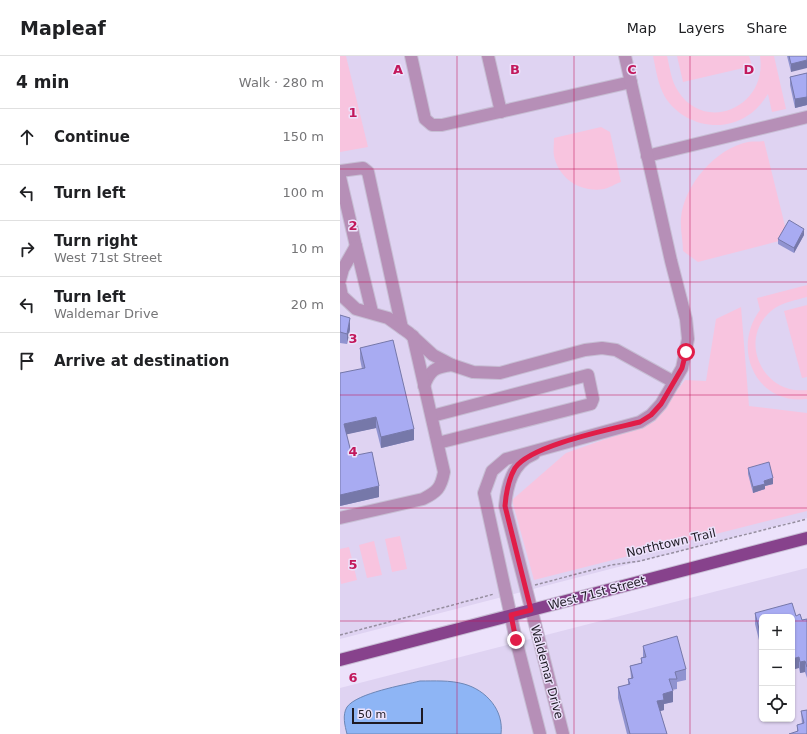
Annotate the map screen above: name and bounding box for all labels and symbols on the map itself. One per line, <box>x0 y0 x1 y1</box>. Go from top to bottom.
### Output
text: A <box>393 62 403 77</box>
text: B <box>510 62 520 77</box>
text: C <box>627 62 637 77</box>
text: D <box>744 62 755 77</box>
text: 1 <box>348 105 358 120</box>
text: 2 <box>348 218 358 233</box>
text: 3 <box>348 331 358 346</box>
route start <box>677 343 695 361</box>
text: 4 <box>348 444 358 459</box>
street label: Northtown Trail <box>625 526 717 560</box>
text: 5 <box>348 557 358 572</box>
street label: West 71st Street <box>547 573 647 613</box>
street label: Waldemar Drive <box>528 624 566 720</box>
route end <box>507 631 525 649</box>
text: 6 <box>348 670 358 685</box>
scale bar <box>352 706 423 725</box>

